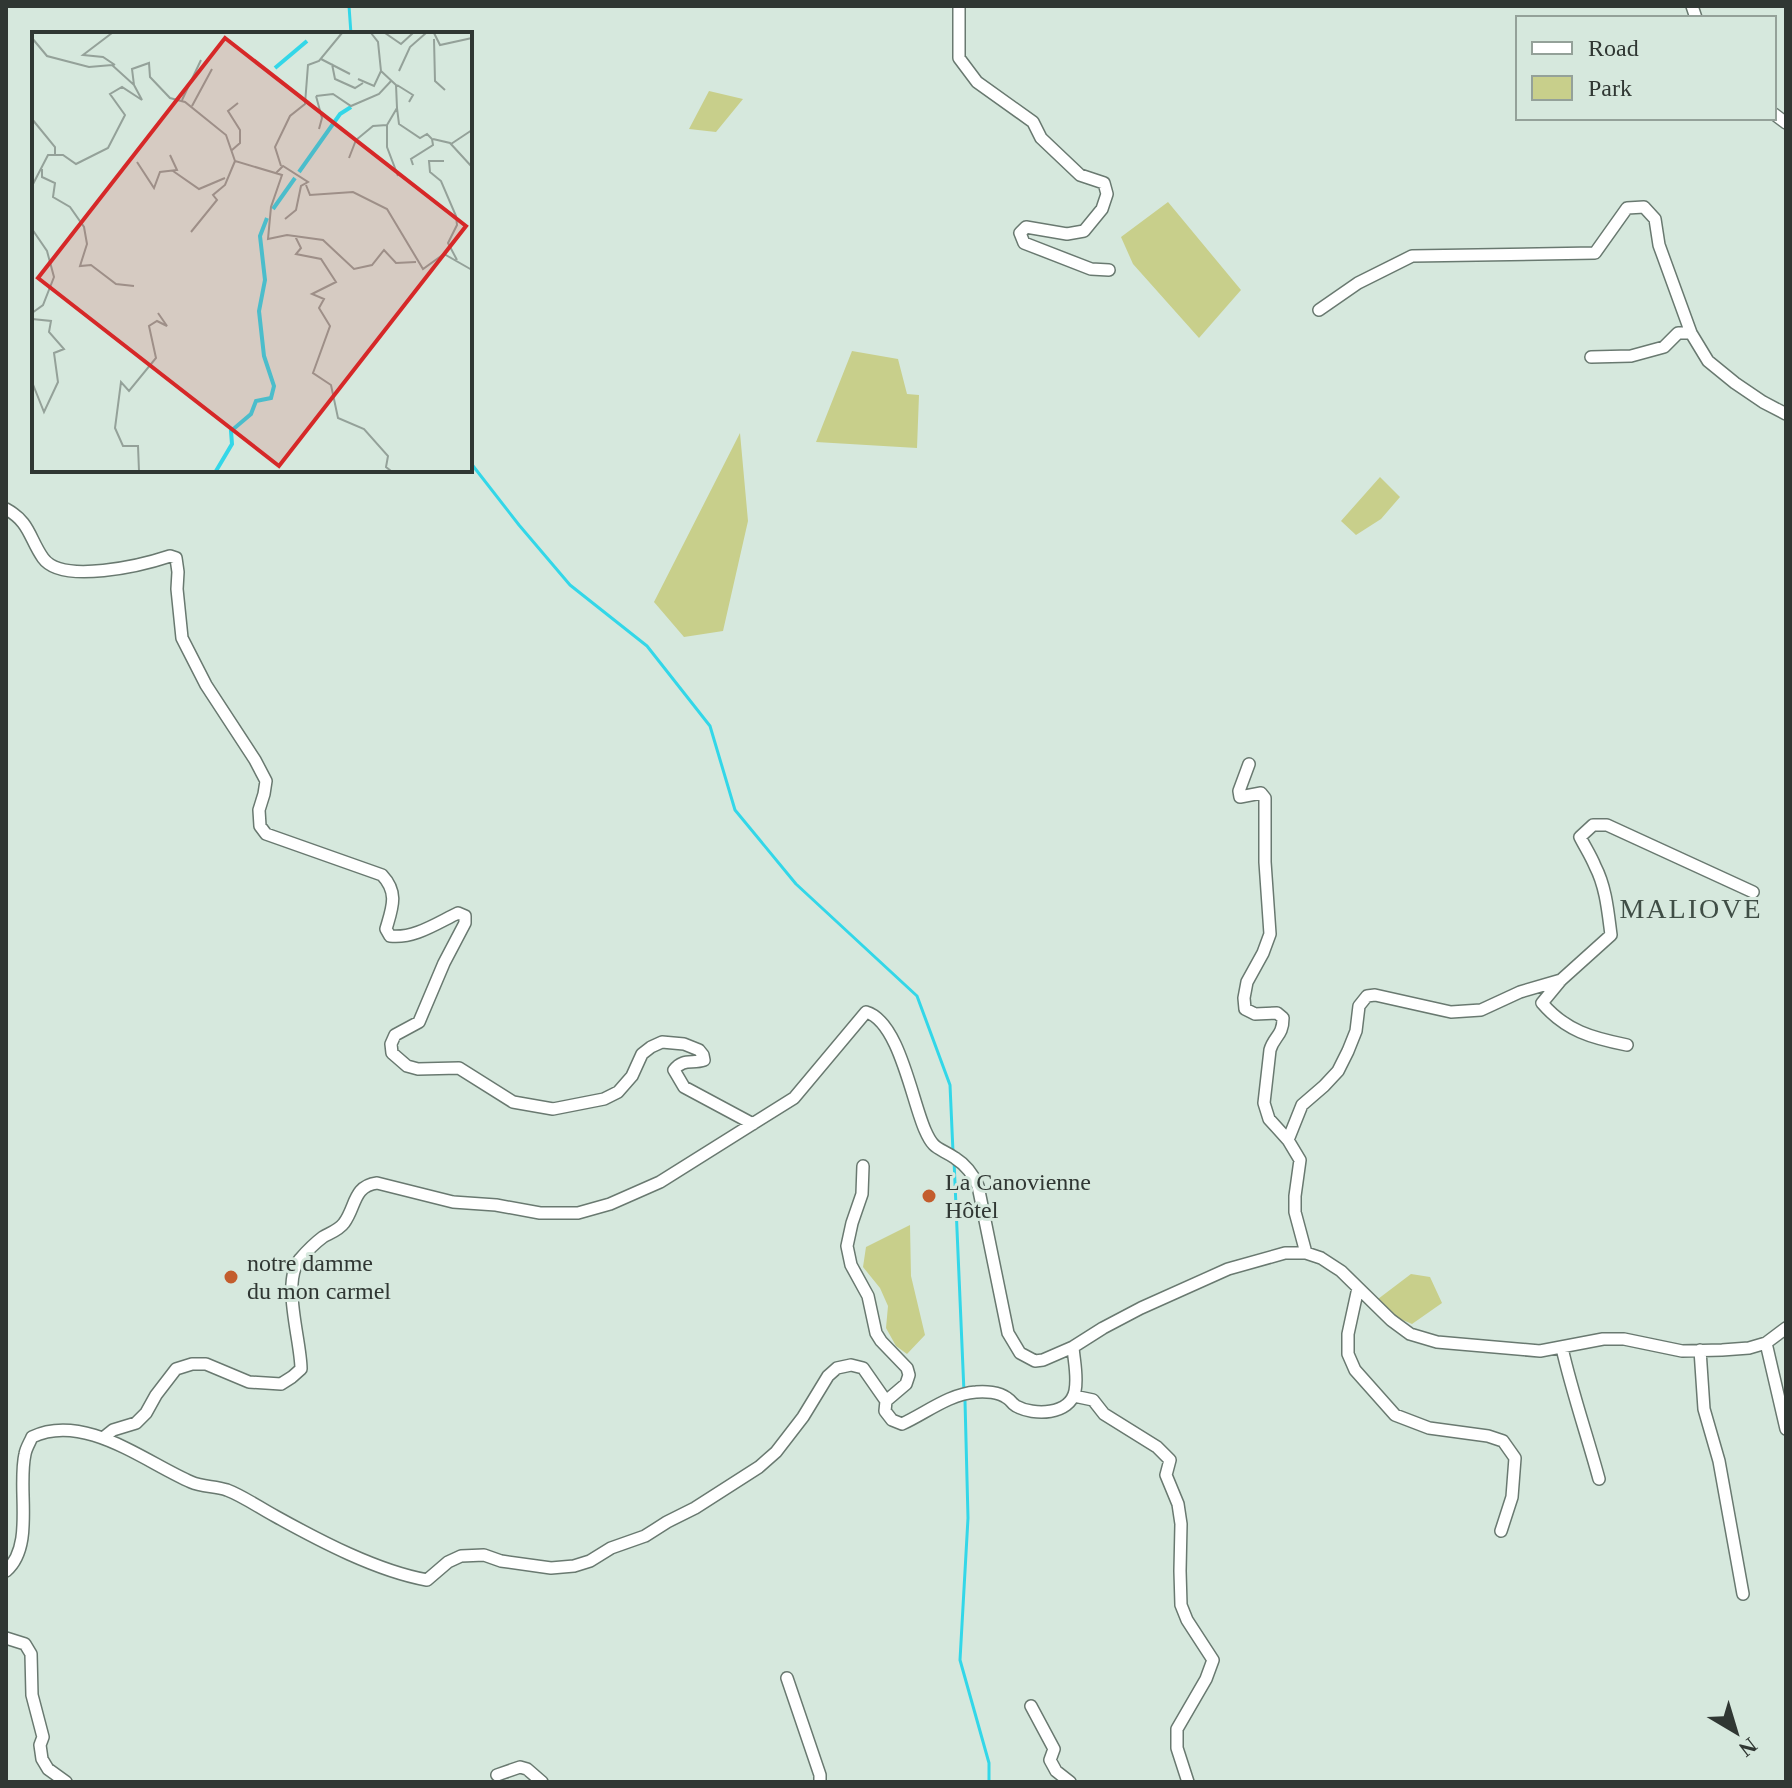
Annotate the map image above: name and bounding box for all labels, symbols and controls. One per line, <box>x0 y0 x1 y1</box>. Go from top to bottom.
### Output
legend <box>1516 16 1776 120</box>
inset map <box>32 32 472 472</box>
text: Road <box>1588 35 1639 61</box>
text: Park <box>1588 75 1632 101</box>
district label: MALIOVE <box>1619 893 1763 924</box>
place label: La Canovienne Hôtel <box>945 1169 1091 1223</box>
marker: La Canovienne Hôtel <box>920 1187 938 1205</box>
place label: notre damme du mon carmel <box>247 1250 391 1304</box>
marker: notre damme du mon carmel <box>222 1268 240 1286</box>
north arrow <box>1696 1692 1776 1772</box>
text: N <box>1734 1733 1762 1762</box>

